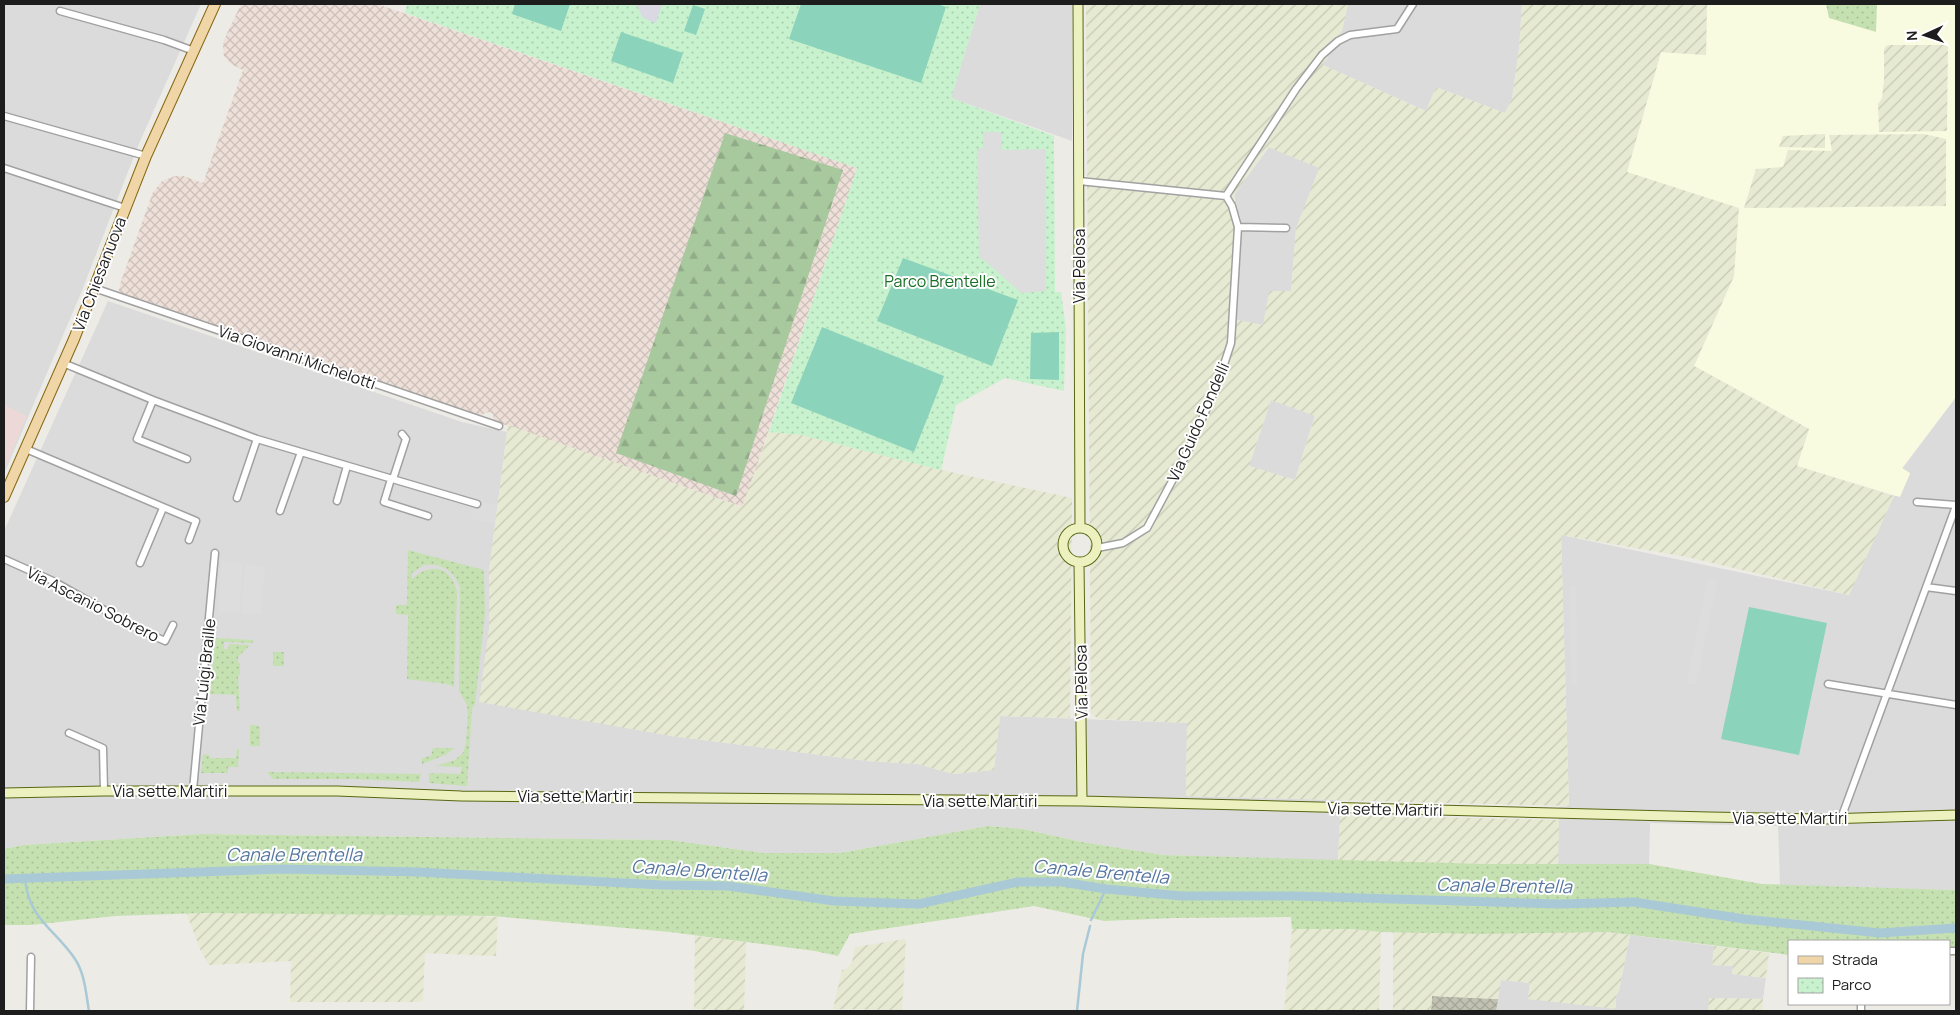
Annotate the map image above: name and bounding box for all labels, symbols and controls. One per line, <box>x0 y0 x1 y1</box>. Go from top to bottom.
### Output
north arrow <box>1900 10 1950 60</box>
text: N <box>1902 30 1921 41</box>
street label: Via Chiesanuova <box>67 213 131 335</box>
street label: Via Pelosa <box>1068 229 1090 303</box>
park label: Parco Brentelle <box>884 270 996 292</box>
street label: Via Giovanni Michelotti <box>215 320 379 394</box>
street label: Via Guido Fondelli <box>1162 359 1234 485</box>
street label: Via Ascanio Sobrero <box>23 561 163 647</box>
street label: Via Luigi Braille <box>187 617 221 727</box>
street label: Via Pelosa <box>1069 645 1093 719</box>
street label: Via sette Martiri <box>112 780 228 802</box>
street label: Via sette Martiri <box>517 785 633 807</box>
street label: Via sette Martiri <box>922 790 1038 812</box>
street label: Via sette Martiri <box>1327 797 1443 821</box>
street label: Via sette Martiri <box>1732 807 1848 829</box>
water label: Canale Brentella <box>226 842 363 866</box>
water label: Canale Brentella <box>630 853 769 887</box>
water label: Canale Brentella <box>1032 853 1171 889</box>
water label: Canale Brentella <box>1436 872 1573 898</box>
legend <box>1788 940 1950 1005</box>
text: Strada <box>1832 949 1878 970</box>
text: Parco <box>1832 974 1871 995</box>

